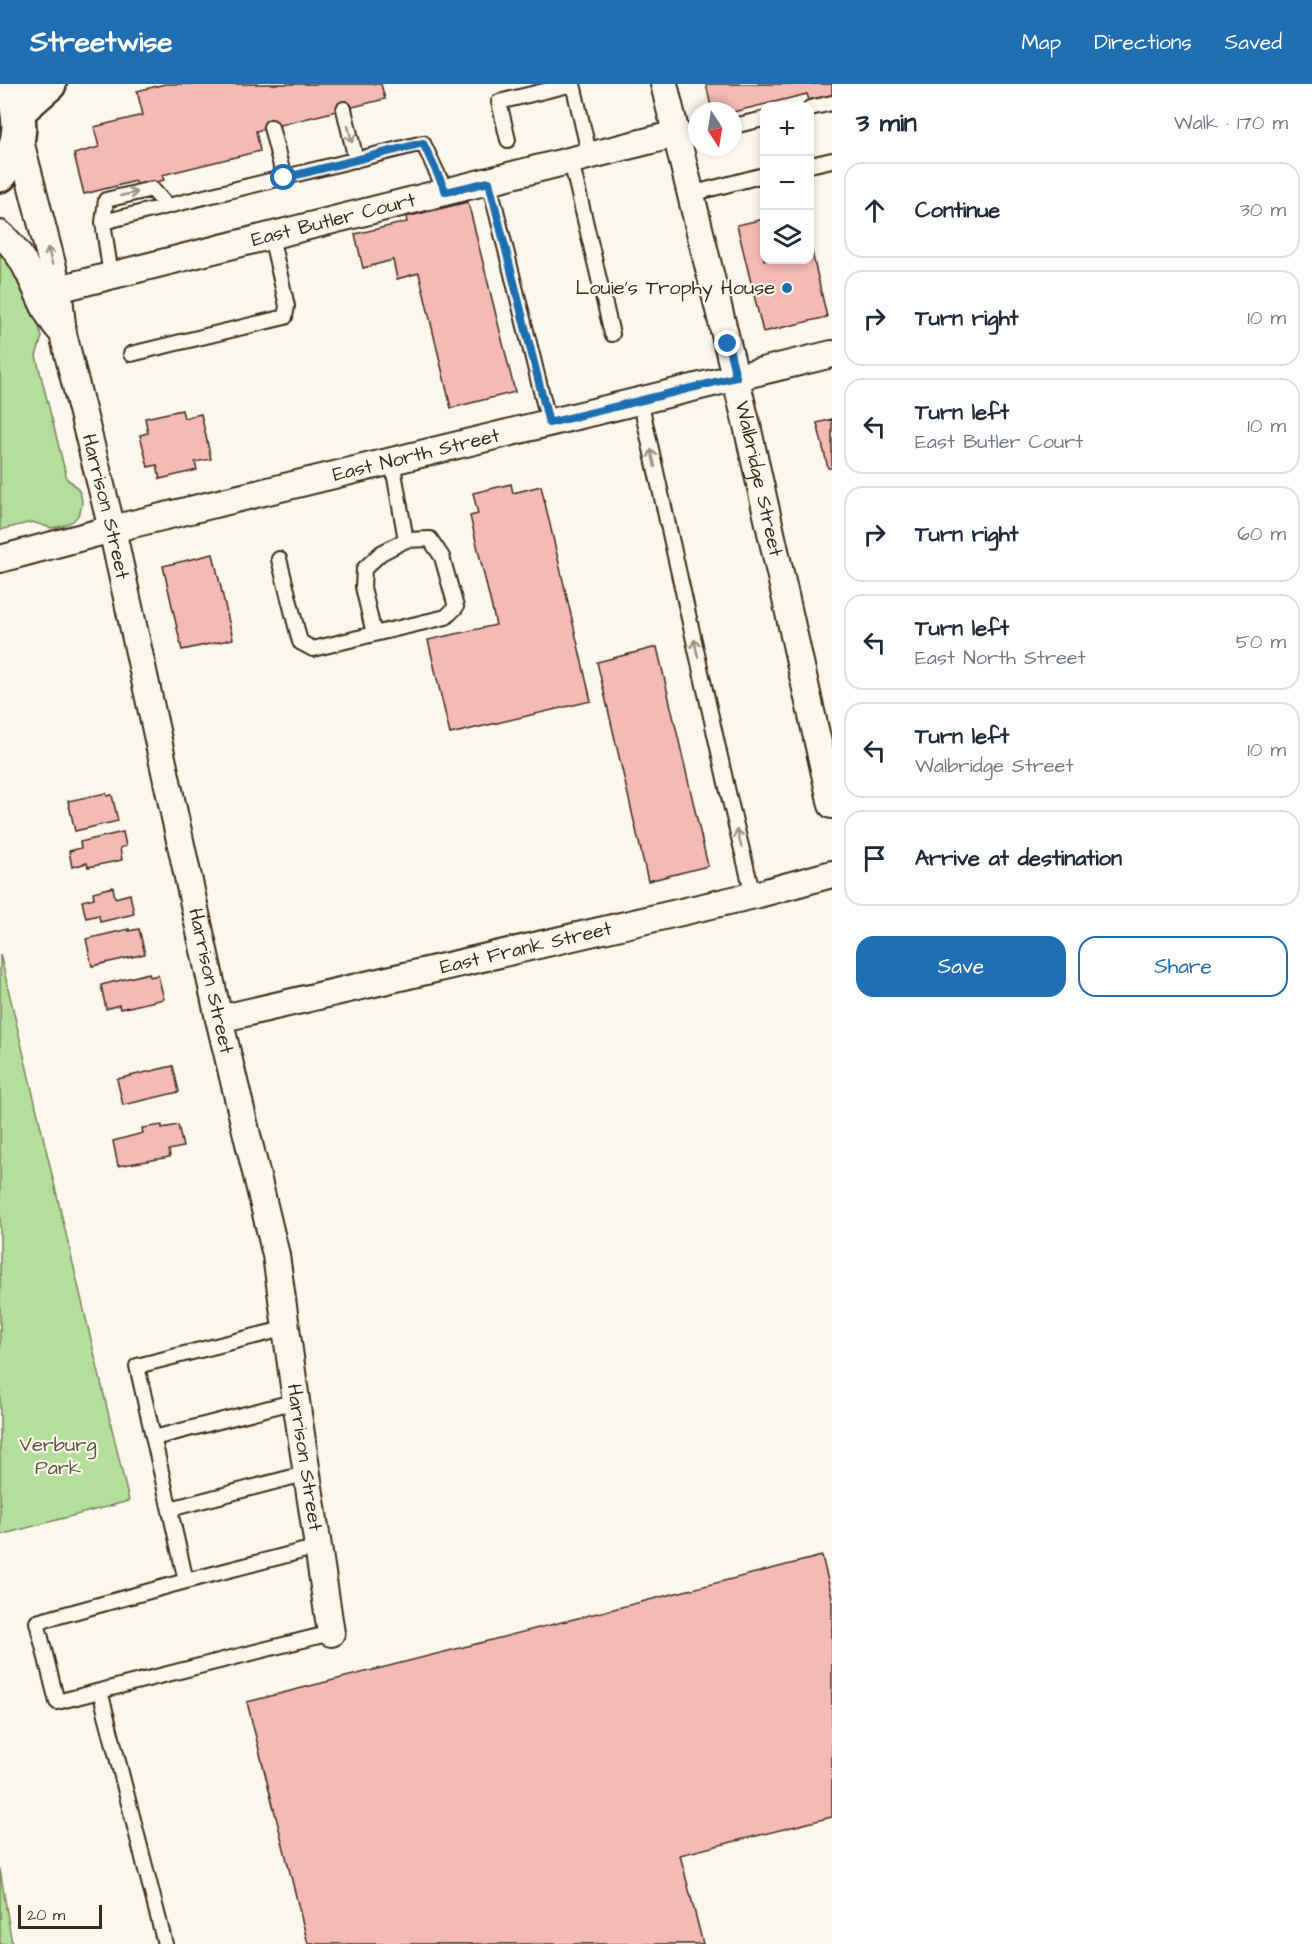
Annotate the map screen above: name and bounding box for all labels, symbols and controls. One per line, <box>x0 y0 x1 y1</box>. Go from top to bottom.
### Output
text: Streetwise <box>30 23 172 62</box>
text: Map <box>1021 28 1061 57</box>
text: Directions <box>1094 28 1192 57</box>
text: Saved <box>1225 28 1282 57</box>
north arrow <box>688 102 742 156</box>
map controls <box>760 102 814 264</box>
button: + <box>760 102 814 156</box>
text: 3 min <box>856 105 917 141</box>
text: Walk · 170 m <box>1174 109 1288 137</box>
one-way arrow <box>344 125 356 144</box>
button: − <box>760 156 814 210</box>
route start <box>270 164 296 190</box>
street label: East Butler Court <box>248 186 419 254</box>
one-way arrow <box>119 188 138 200</box>
icon: ahead <box>858 194 891 227</box>
text: Continue <box>915 195 1000 226</box>
text: 30 m <box>1240 196 1286 224</box>
button: layers <box>760 210 814 264</box>
one-way arrow <box>44 247 55 266</box>
place label: Louie's Trophy House <box>575 274 775 303</box>
marker: Louie's Trophy House <box>780 281 794 295</box>
icon: right <box>858 302 891 335</box>
text: Turn right <box>915 303 1018 334</box>
text: 10 m <box>1247 304 1286 332</box>
route end <box>714 330 740 356</box>
text: Turn left <box>915 397 1009 428</box>
street label: Walbridge Street <box>728 398 790 559</box>
icon: left <box>858 410 891 443</box>
text: 10 m <box>1247 412 1286 440</box>
street label: East North Street <box>330 421 502 489</box>
text: East Butler Court <box>915 428 1083 456</box>
street label: Harrison Street <box>75 431 137 582</box>
one-way arrow <box>647 448 658 468</box>
icon: right <box>858 518 891 551</box>
text: Turn right <box>915 519 1018 550</box>
text: 60 m <box>1237 520 1286 548</box>
text: Turn left <box>915 613 1009 644</box>
icon: left <box>858 626 891 659</box>
text: 50 m <box>1236 628 1286 656</box>
one-way arrow <box>689 639 701 658</box>
text: East North Street <box>915 644 1086 672</box>
text: Turn left <box>915 721 1009 752</box>
icon: left <box>858 734 891 767</box>
text: 10 m <box>1247 736 1286 764</box>
text: Walbridge Street <box>915 752 1074 780</box>
one-way arrow <box>732 829 744 848</box>
icon: arrive <box>858 842 891 875</box>
text: Arrive at destination <box>915 843 1122 874</box>
street label: Harrison Street <box>181 906 241 1057</box>
street label: East Frank Street <box>437 915 614 981</box>
button: Save <box>856 936 1066 997</box>
button: Share <box>1078 936 1288 997</box>
street label: Harrison Street <box>280 1382 329 1533</box>
park label: Verburg Park <box>19 1431 97 1482</box>
scale bar <box>18 1902 102 1930</box>
text: 20 m <box>27 1904 65 1926</box>

